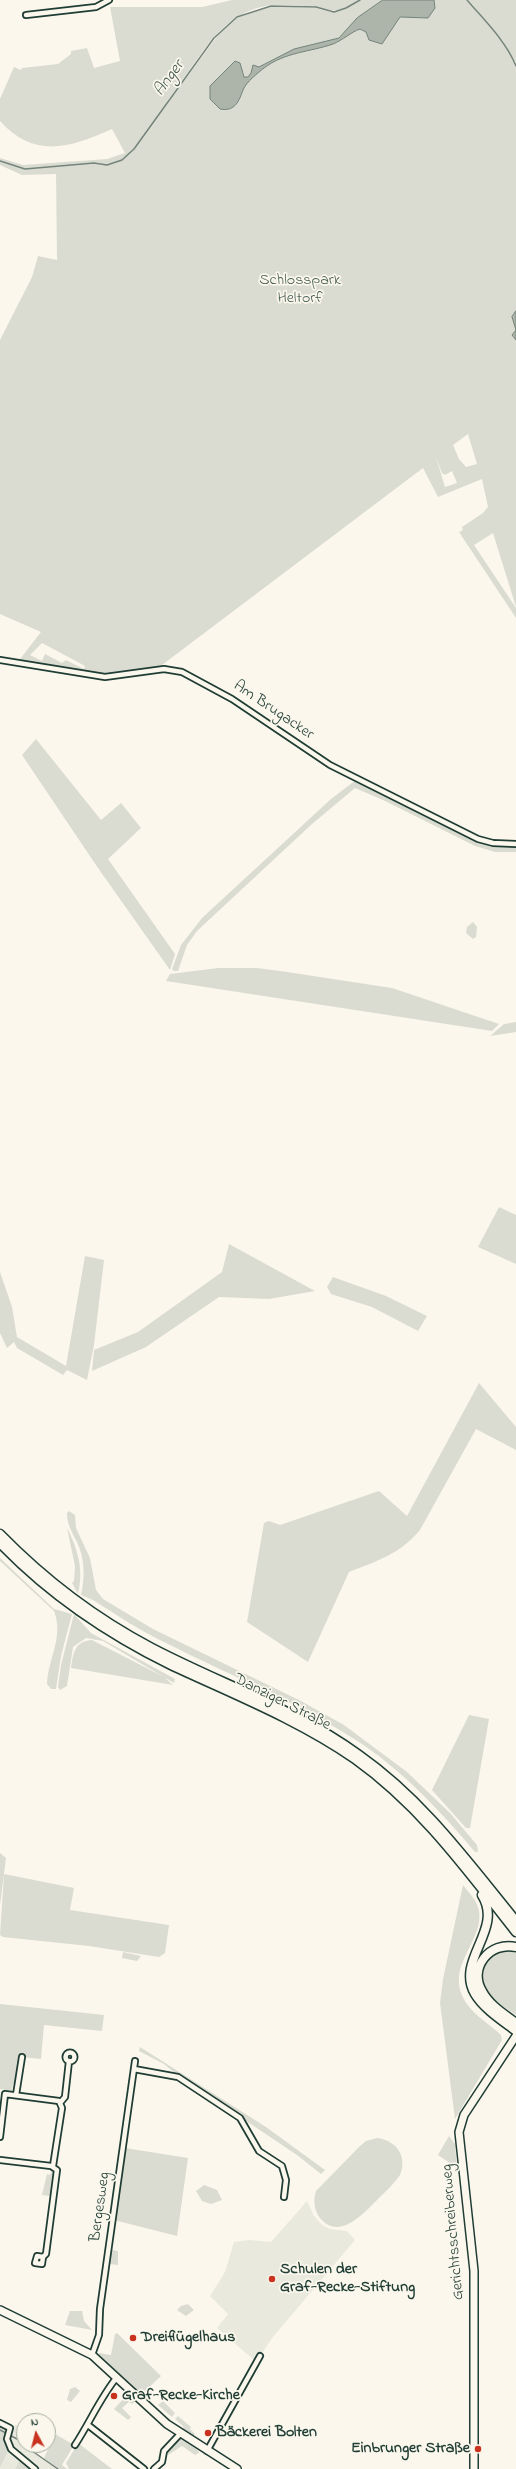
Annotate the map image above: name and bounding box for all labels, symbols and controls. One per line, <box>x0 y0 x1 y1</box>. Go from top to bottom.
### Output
water label: Anger <box>150 57 190 101</box>
park label: Schlosspark Heltorf <box>259 271 341 309</box>
street label: Am Brugacker <box>229 677 317 745</box>
street label: Danziger Straße <box>230 1670 334 1736</box>
street label: Gerichtsschreiberweg <box>438 2163 470 2301</box>
street label: Bergesweg <box>87 2171 115 2243</box>
place label: Schulen der Graf-Recke-Stiftung <box>280 2260 415 2298</box>
marker: Schulen der Graf-Recke-Stiftung <box>267 2274 277 2284</box>
place label: Dreiflügelhaus <box>141 2328 235 2348</box>
marker: Dreiflügelhaus <box>128 2333 138 2343</box>
place label: Graf-Recke-Kirche <box>122 2386 240 2406</box>
marker: Graf-Recke-Kirche <box>109 2391 119 2401</box>
north arrow <box>16 2413 56 2453</box>
text: N <box>30 2414 39 2430</box>
place label: Bäckerei Bolten <box>216 2423 317 2443</box>
marker: Bäckerei Bolten <box>203 2428 213 2438</box>
place label: Einbrunger Straße <box>351 2439 470 2459</box>
marker: Einbrunger Straße <box>473 2444 483 2454</box>

